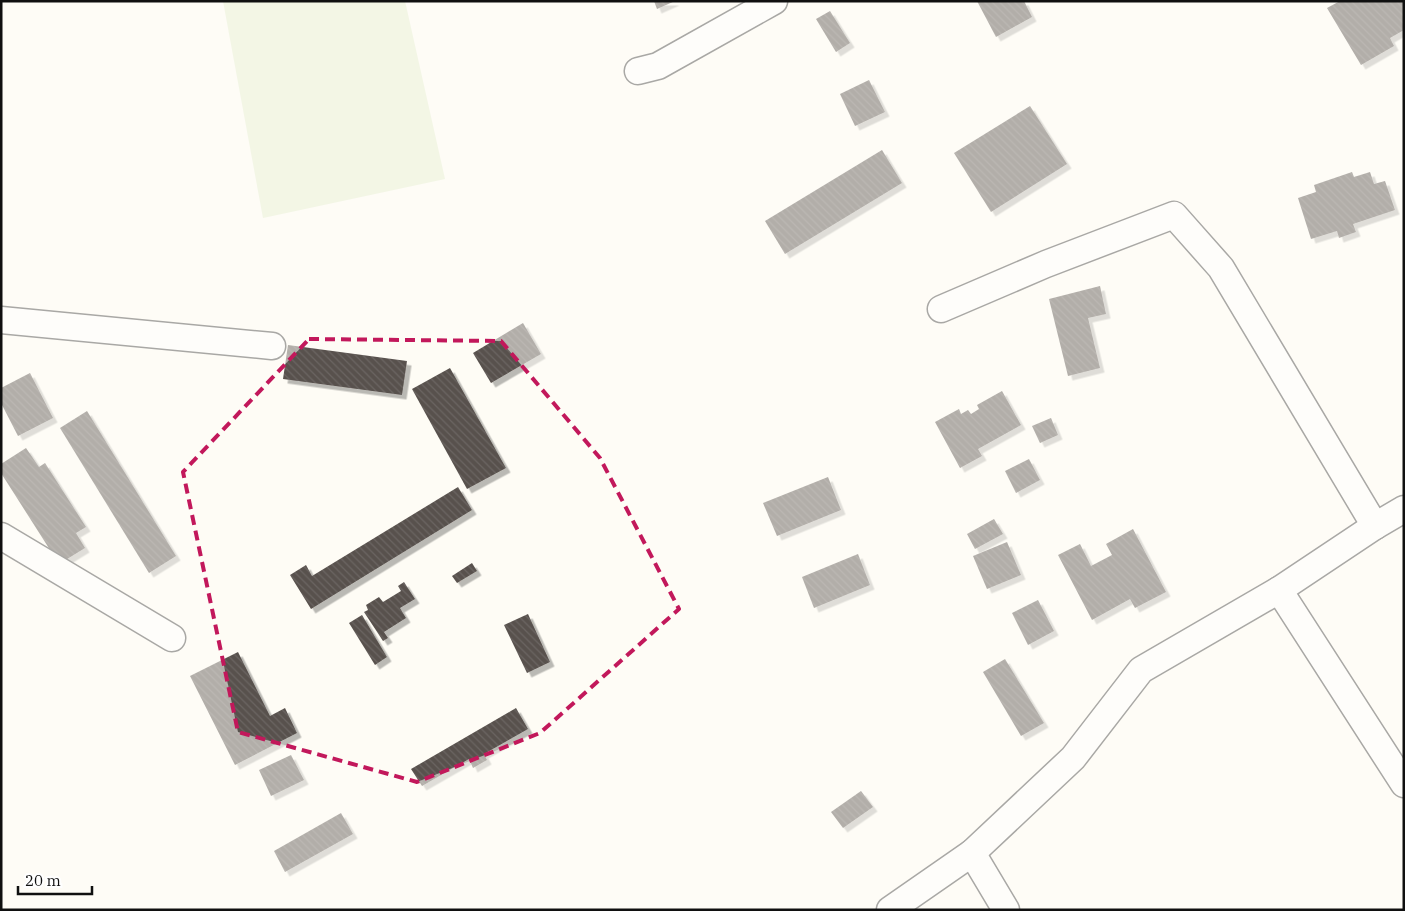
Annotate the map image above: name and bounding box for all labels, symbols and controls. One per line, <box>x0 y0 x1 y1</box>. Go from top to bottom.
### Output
scale bar <box>18 864 91 896</box>
text: 20 m <box>25 871 61 890</box>

